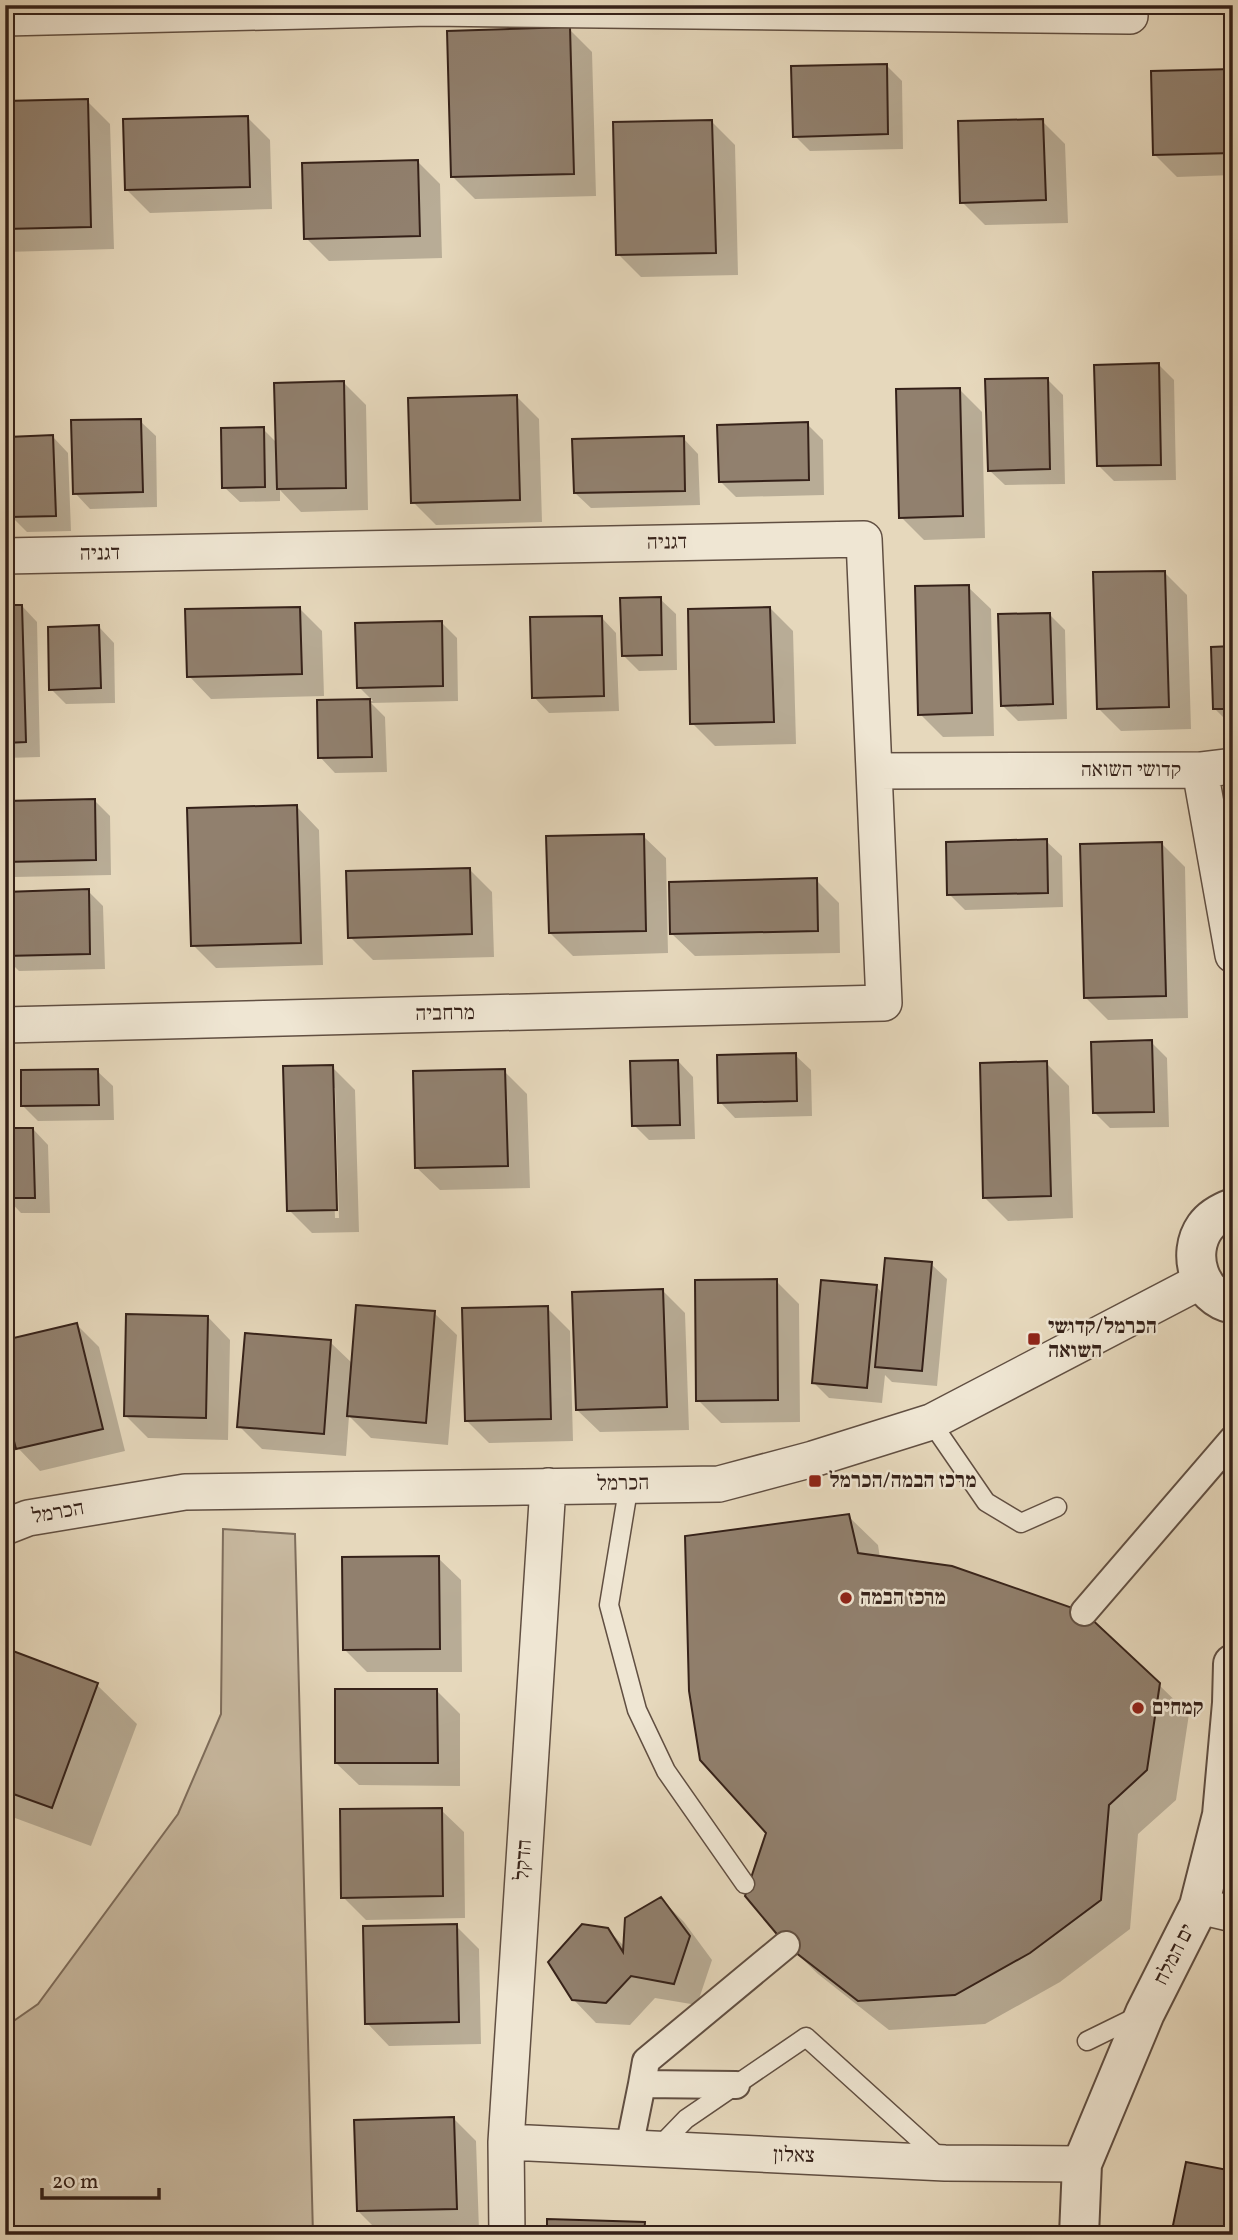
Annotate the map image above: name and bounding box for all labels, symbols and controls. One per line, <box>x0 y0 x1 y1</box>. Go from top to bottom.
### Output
street label: דגניה <box>647 528 687 558</box>
street label: דגניה <box>80 539 120 569</box>
street label: קדושי השואה <box>1081 756 1181 785</box>
street label: מרחביה <box>415 999 475 1029</box>
place label: הכרמל/קדושי השואה <box>1048 1313 1157 1366</box>
marker: הכרמל/קדושי השואה <box>1026 1331 1042 1347</box>
place label: מרכז הבמה/הכרמל <box>829 1467 977 1496</box>
street label: הכרמל <box>596 1469 650 1499</box>
marker: מרכז הבמה/הכרמל <box>807 1473 823 1489</box>
street label: הכרמל <box>30 1494 86 1532</box>
place label: מרכז הבמה <box>860 1584 946 1613</box>
marker: מרכז הבמה <box>838 1590 854 1606</box>
place label: קמחים <box>1152 1694 1203 1723</box>
marker: קמחים <box>1130 1700 1146 1716</box>
street label: הדקל <box>508 1838 540 1882</box>
street label: ים המלח <box>1147 1919 1203 1991</box>
street label: צאלון <box>773 2141 815 2171</box>
scale bar <box>42 2156 159 2200</box>
text: 20 m <box>52 2168 98 2197</box>

